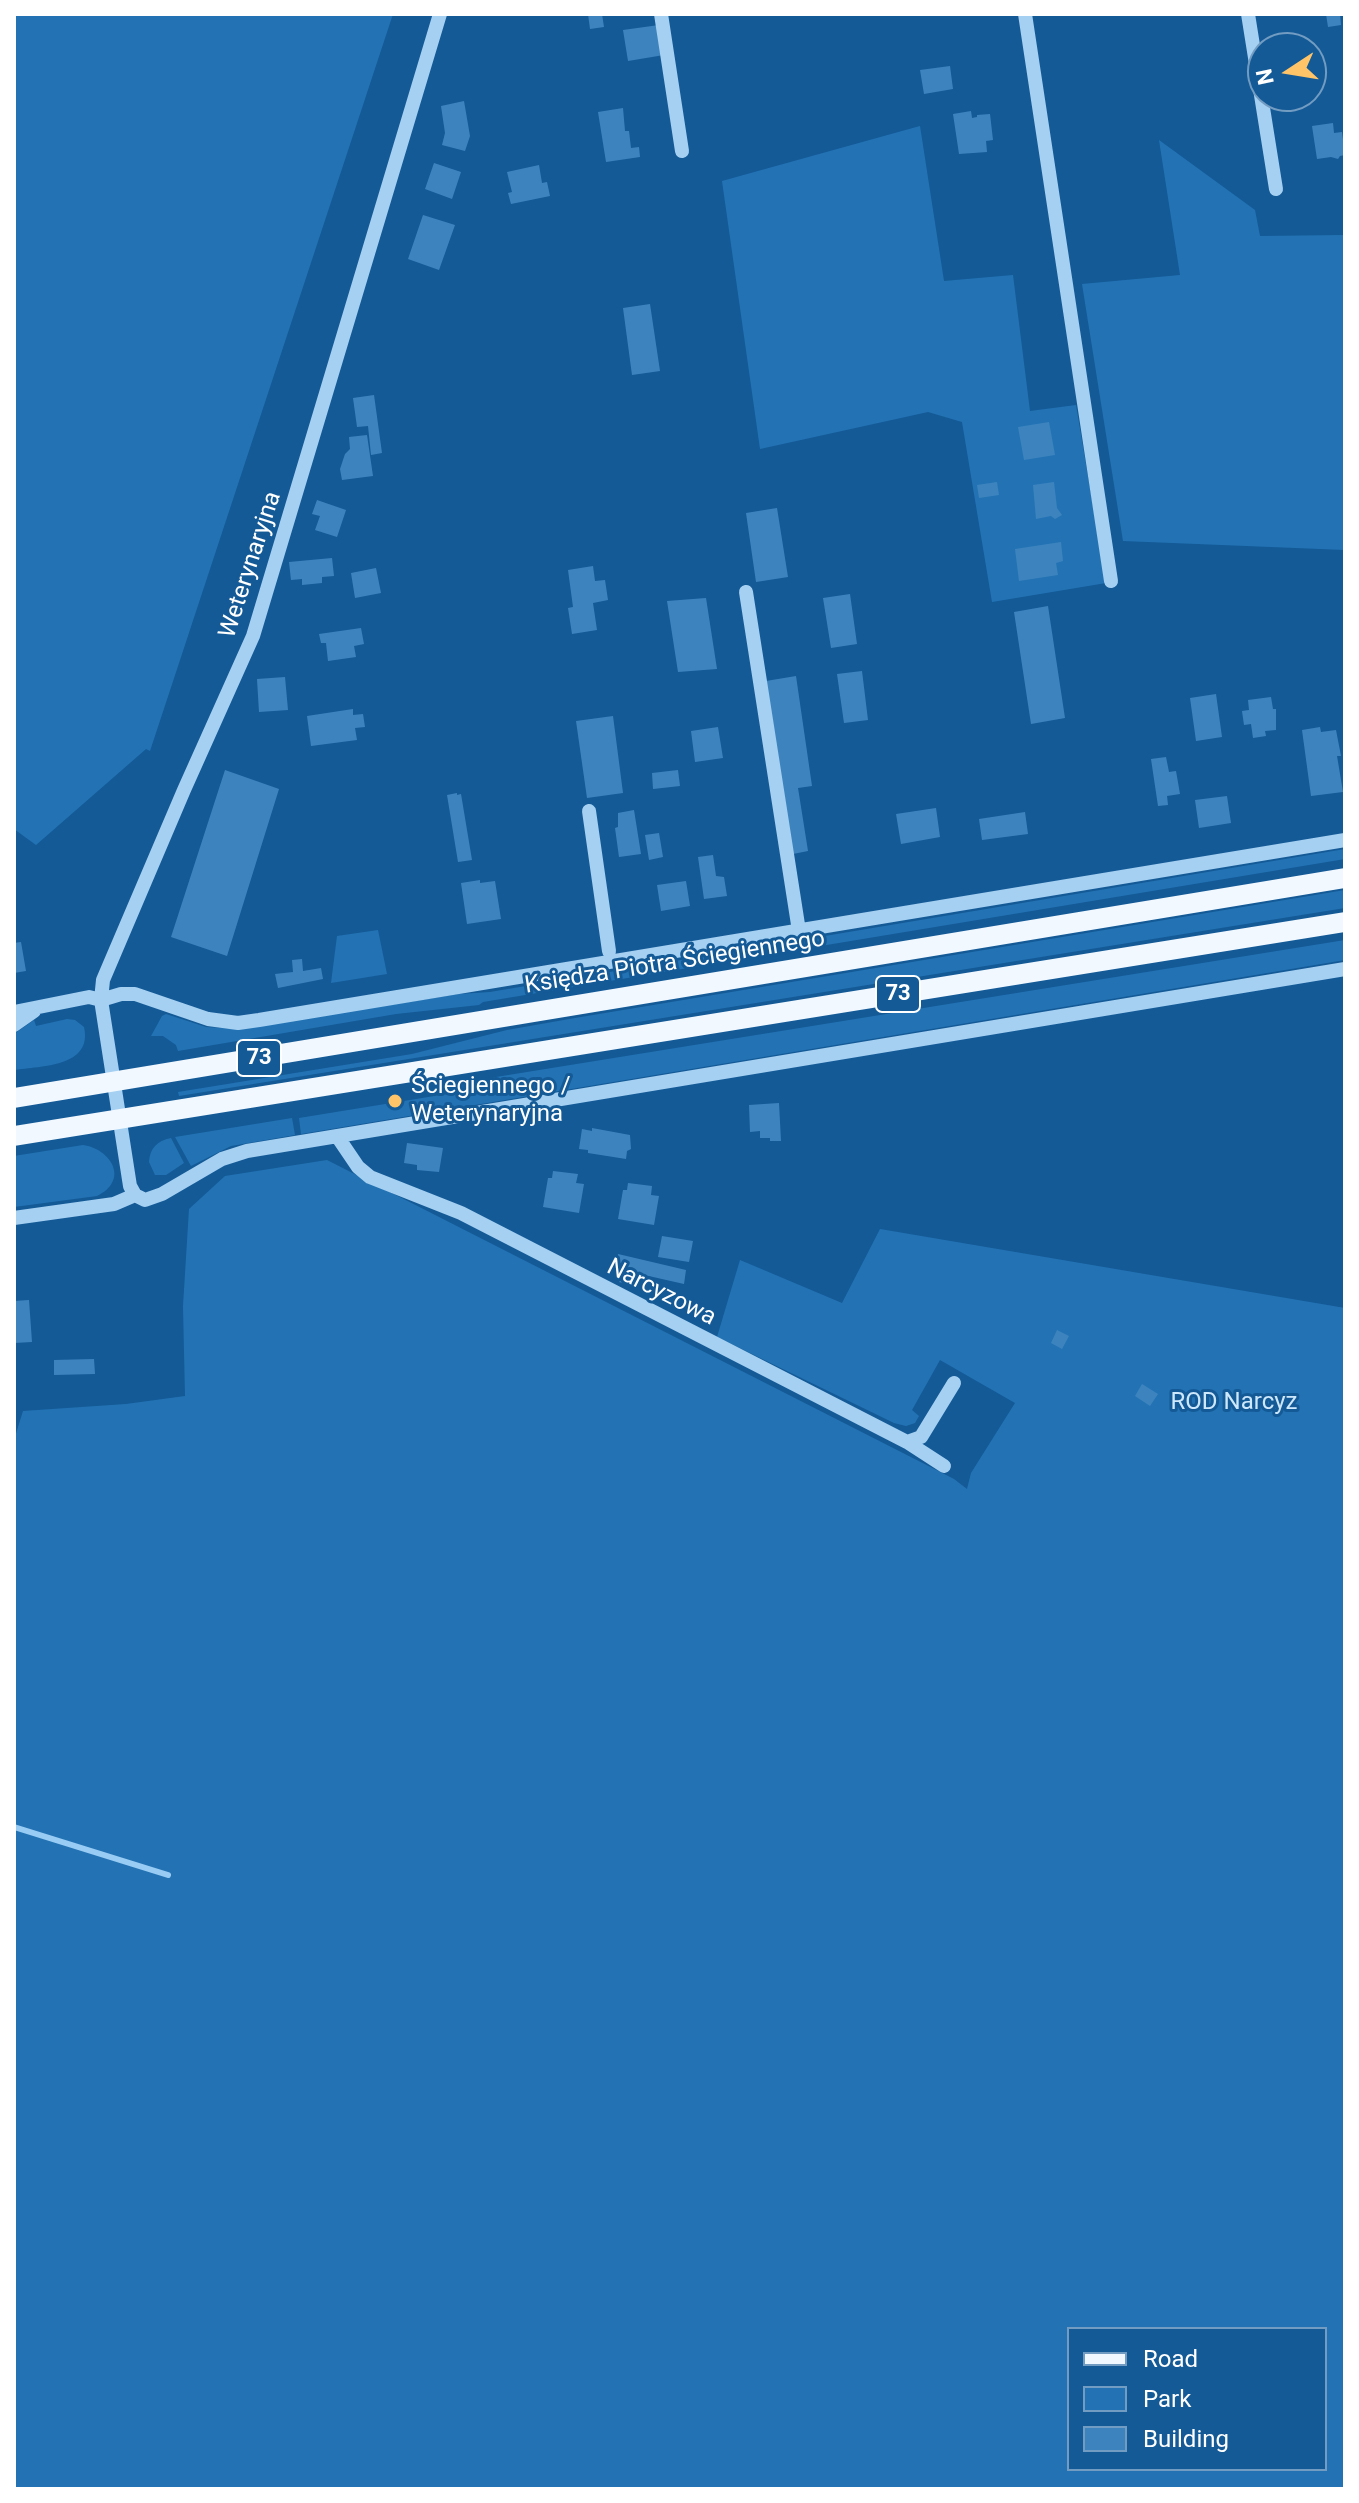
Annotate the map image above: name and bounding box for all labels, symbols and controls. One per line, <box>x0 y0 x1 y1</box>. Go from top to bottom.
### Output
north arrow <box>1247 32 1327 112</box>
text: N <box>1251 66 1279 87</box>
street label: Weterynaryjna <box>214 488 288 642</box>
street label: Księdza Piotra Ściegiennego <box>523 925 827 1001</box>
road number: 73 <box>876 976 920 1012</box>
road number: 73 <box>237 1040 281 1076</box>
place label: Ściegiennego / Weterynaryjna <box>411 1073 571 1129</box>
marker: Ściegiennego / Weterynaryjna <box>386 1092 404 1110</box>
street label: Narcyzowa <box>602 1253 720 1333</box>
park label: ROD Narcyz <box>1171 1389 1297 1417</box>
legend <box>1067 2327 1327 2471</box>
text: Road <box>1143 2345 1198 2373</box>
text: Park <box>1143 2385 1191 2413</box>
text: Building <box>1143 2425 1229 2453</box>

